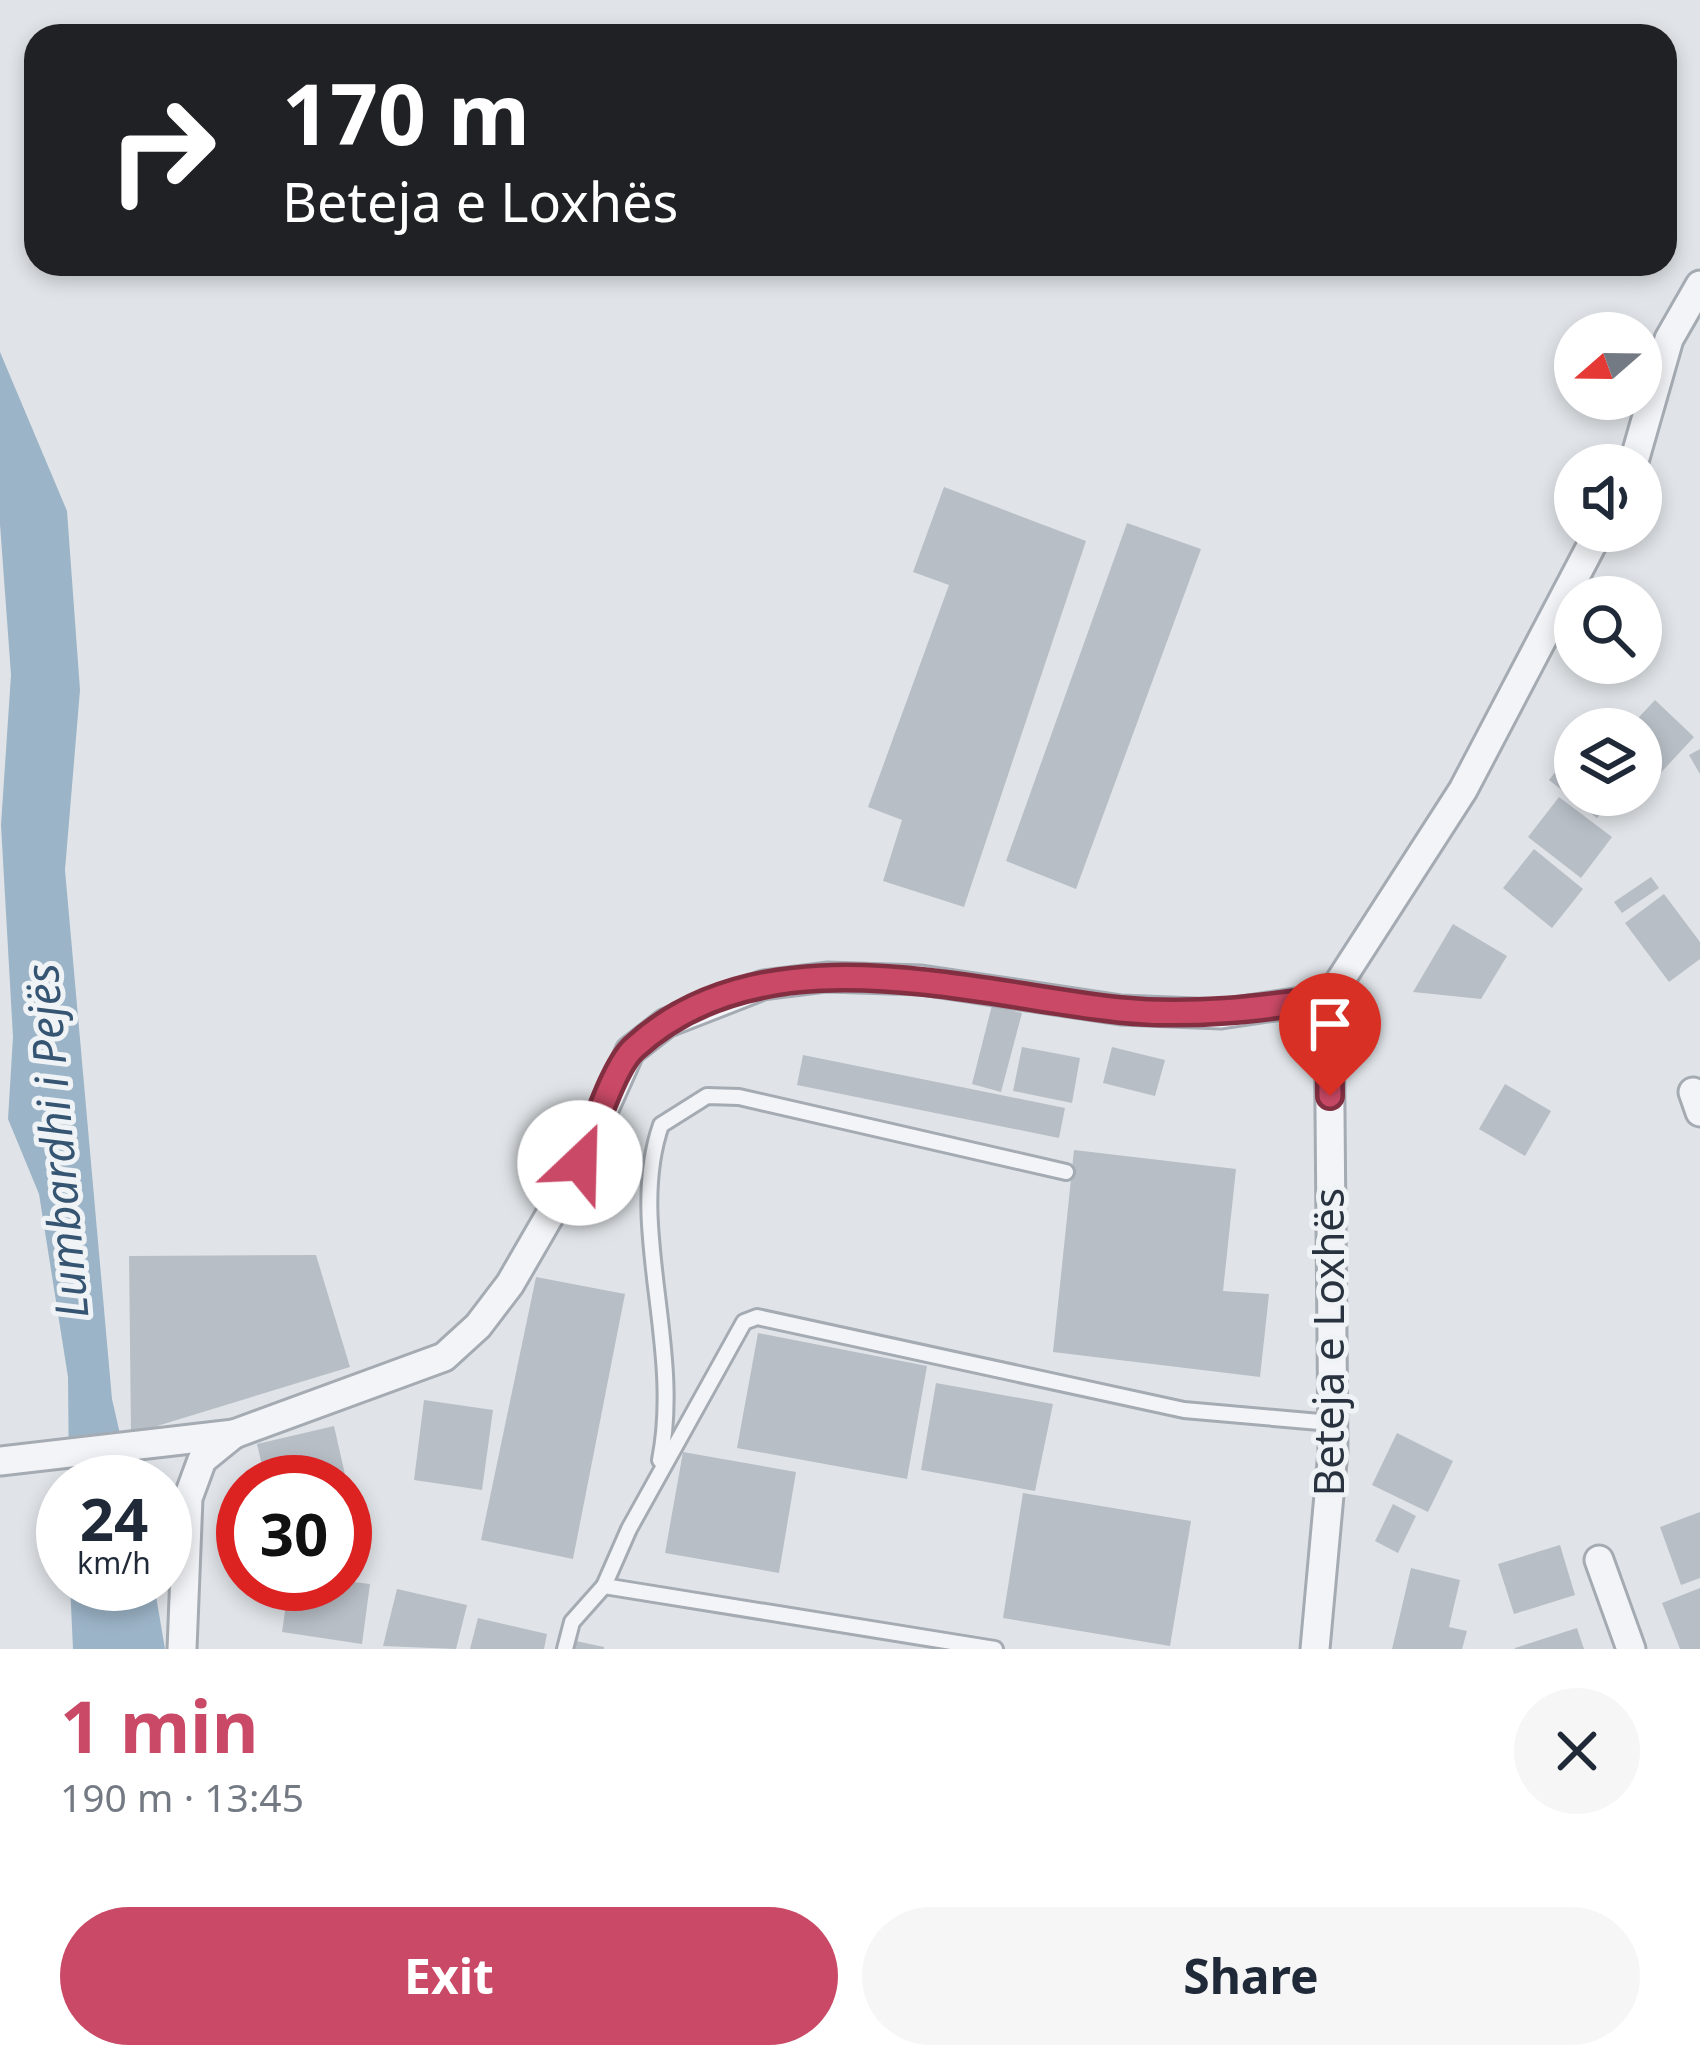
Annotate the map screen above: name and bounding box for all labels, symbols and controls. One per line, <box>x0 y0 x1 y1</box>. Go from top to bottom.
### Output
text: 170 m <box>282 55 530 170</box>
icon: right <box>84 72 240 228</box>
text: Beteja e Loxhës <box>282 164 678 238</box>
north arrow <box>1554 312 1662 420</box>
map controls <box>1554 312 1662 816</box>
button: sound <box>1554 444 1662 552</box>
button: search <box>1554 576 1662 684</box>
button: layers <box>1554 708 1662 816</box>
water label: Lumbardhi i Pejës <box>10 961 101 1321</box>
pin <box>1279 973 1381 1096</box>
icon: arrive <box>1297 991 1363 1057</box>
position arrow <box>517 1100 643 1226</box>
street label: Beteja e Loxhës <box>1299 1188 1356 1496</box>
speed limit sign: 30 <box>216 1455 372 1611</box>
text: 24 <box>80 1477 148 1559</box>
text: km/h <box>77 1542 151 1583</box>
text: 1 min <box>60 1676 258 1774</box>
button: close <box>1514 1688 1640 1814</box>
text: 190 m · 13:45 <box>60 1770 304 1823</box>
button: Exit <box>60 1907 838 2045</box>
button: Share <box>862 1907 1640 2045</box>

